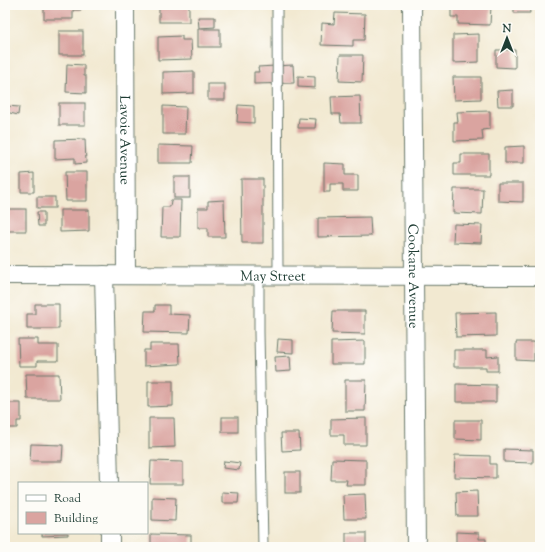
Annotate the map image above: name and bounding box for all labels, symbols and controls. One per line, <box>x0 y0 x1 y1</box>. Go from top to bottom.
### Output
north arrow <box>487 18 527 58</box>
text: N <box>502 21 512 37</box>
street label: Lavoie Avenue <box>113 95 134 185</box>
street label: Cookane Avenue <box>402 224 422 328</box>
street label: May Street <box>240 267 306 288</box>
legend <box>18 482 148 534</box>
text: Road <box>54 490 81 508</box>
text: Building <box>54 510 98 528</box>

